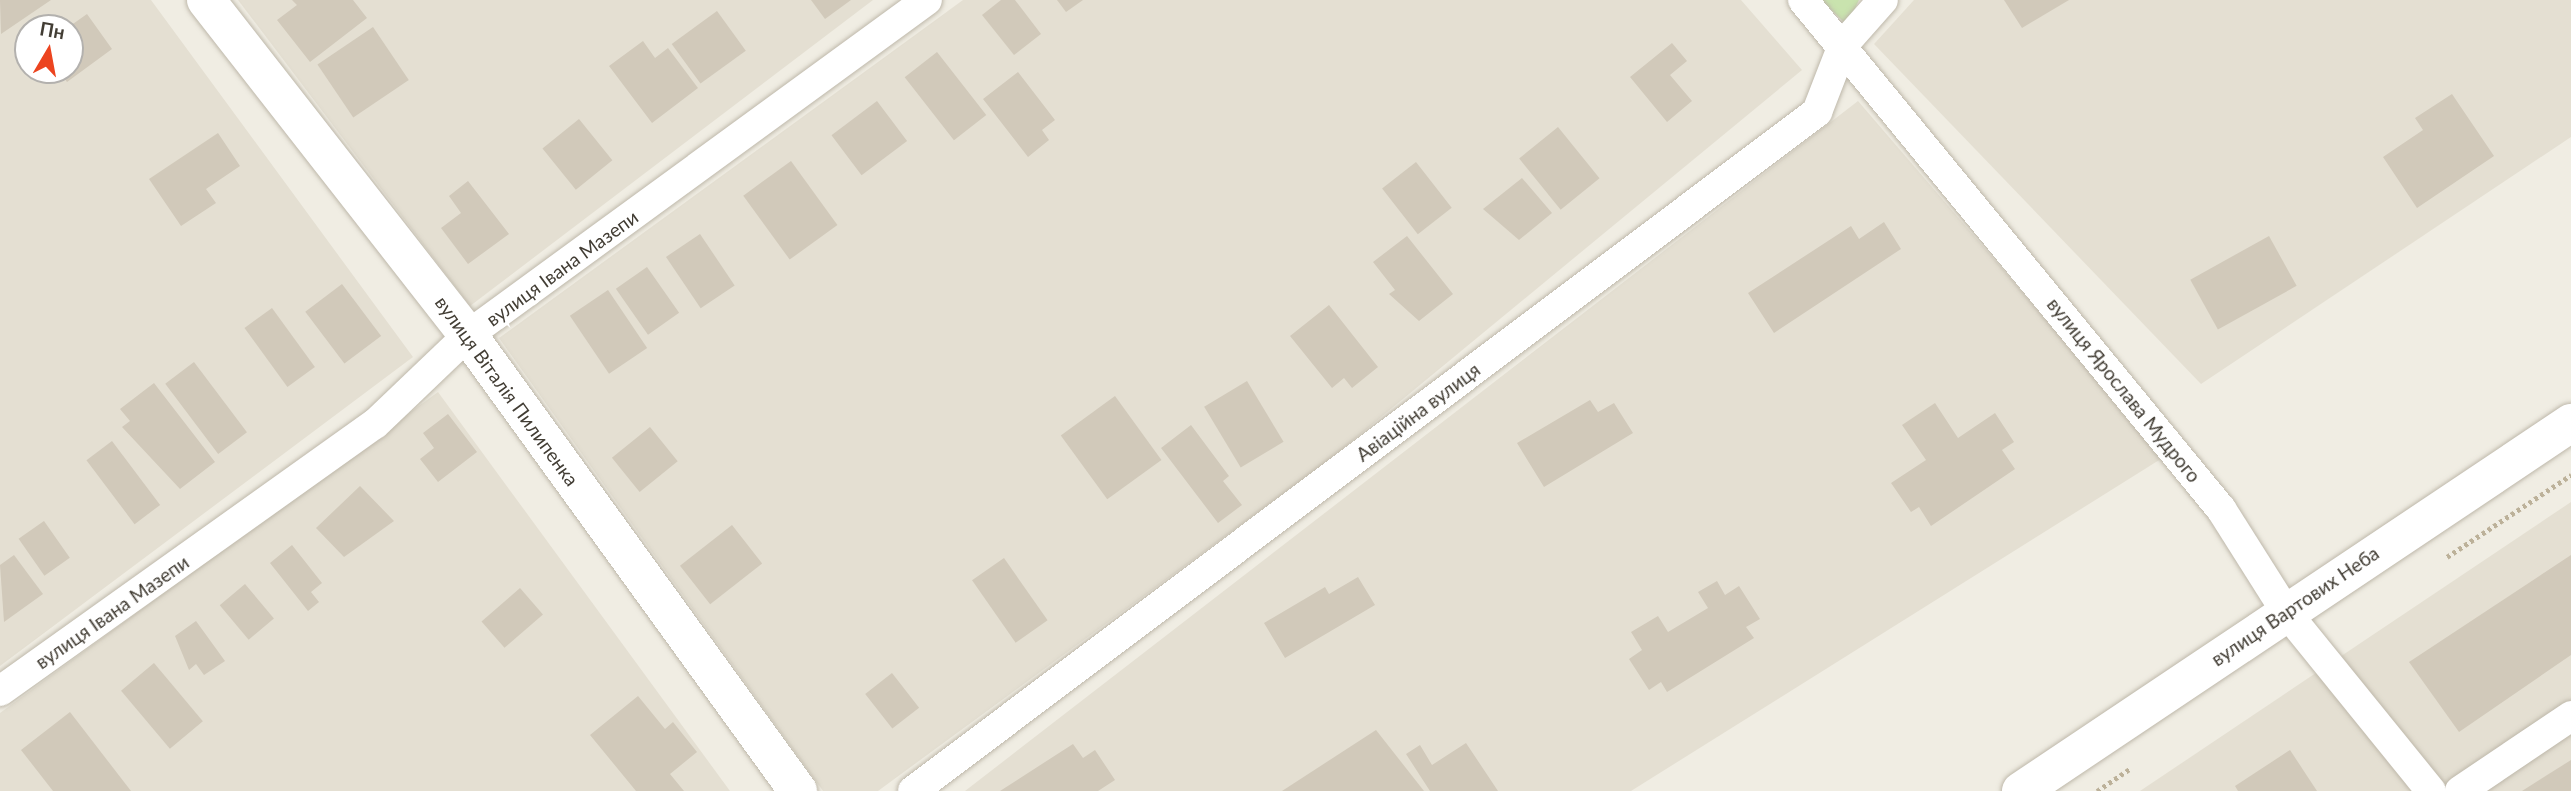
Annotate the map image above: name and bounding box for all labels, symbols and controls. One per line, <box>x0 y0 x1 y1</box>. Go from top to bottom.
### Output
north arrow <box>14 14 84 84</box>
text: Пн <box>38 16 67 43</box>
street label: вулиця Івана Мазепи <box>482 205 642 331</box>
street label: вулиця Віталія Пилипенка <box>431 292 583 490</box>
street label: вулиця Ярослава Мудрого <box>2043 293 2205 487</box>
street label: Авіаційна вулиця <box>1352 358 1484 466</box>
street label: вулиця Вартових Неба <box>2207 541 2383 671</box>
street label: вулиця Івана Мазепи <box>31 550 193 674</box>

